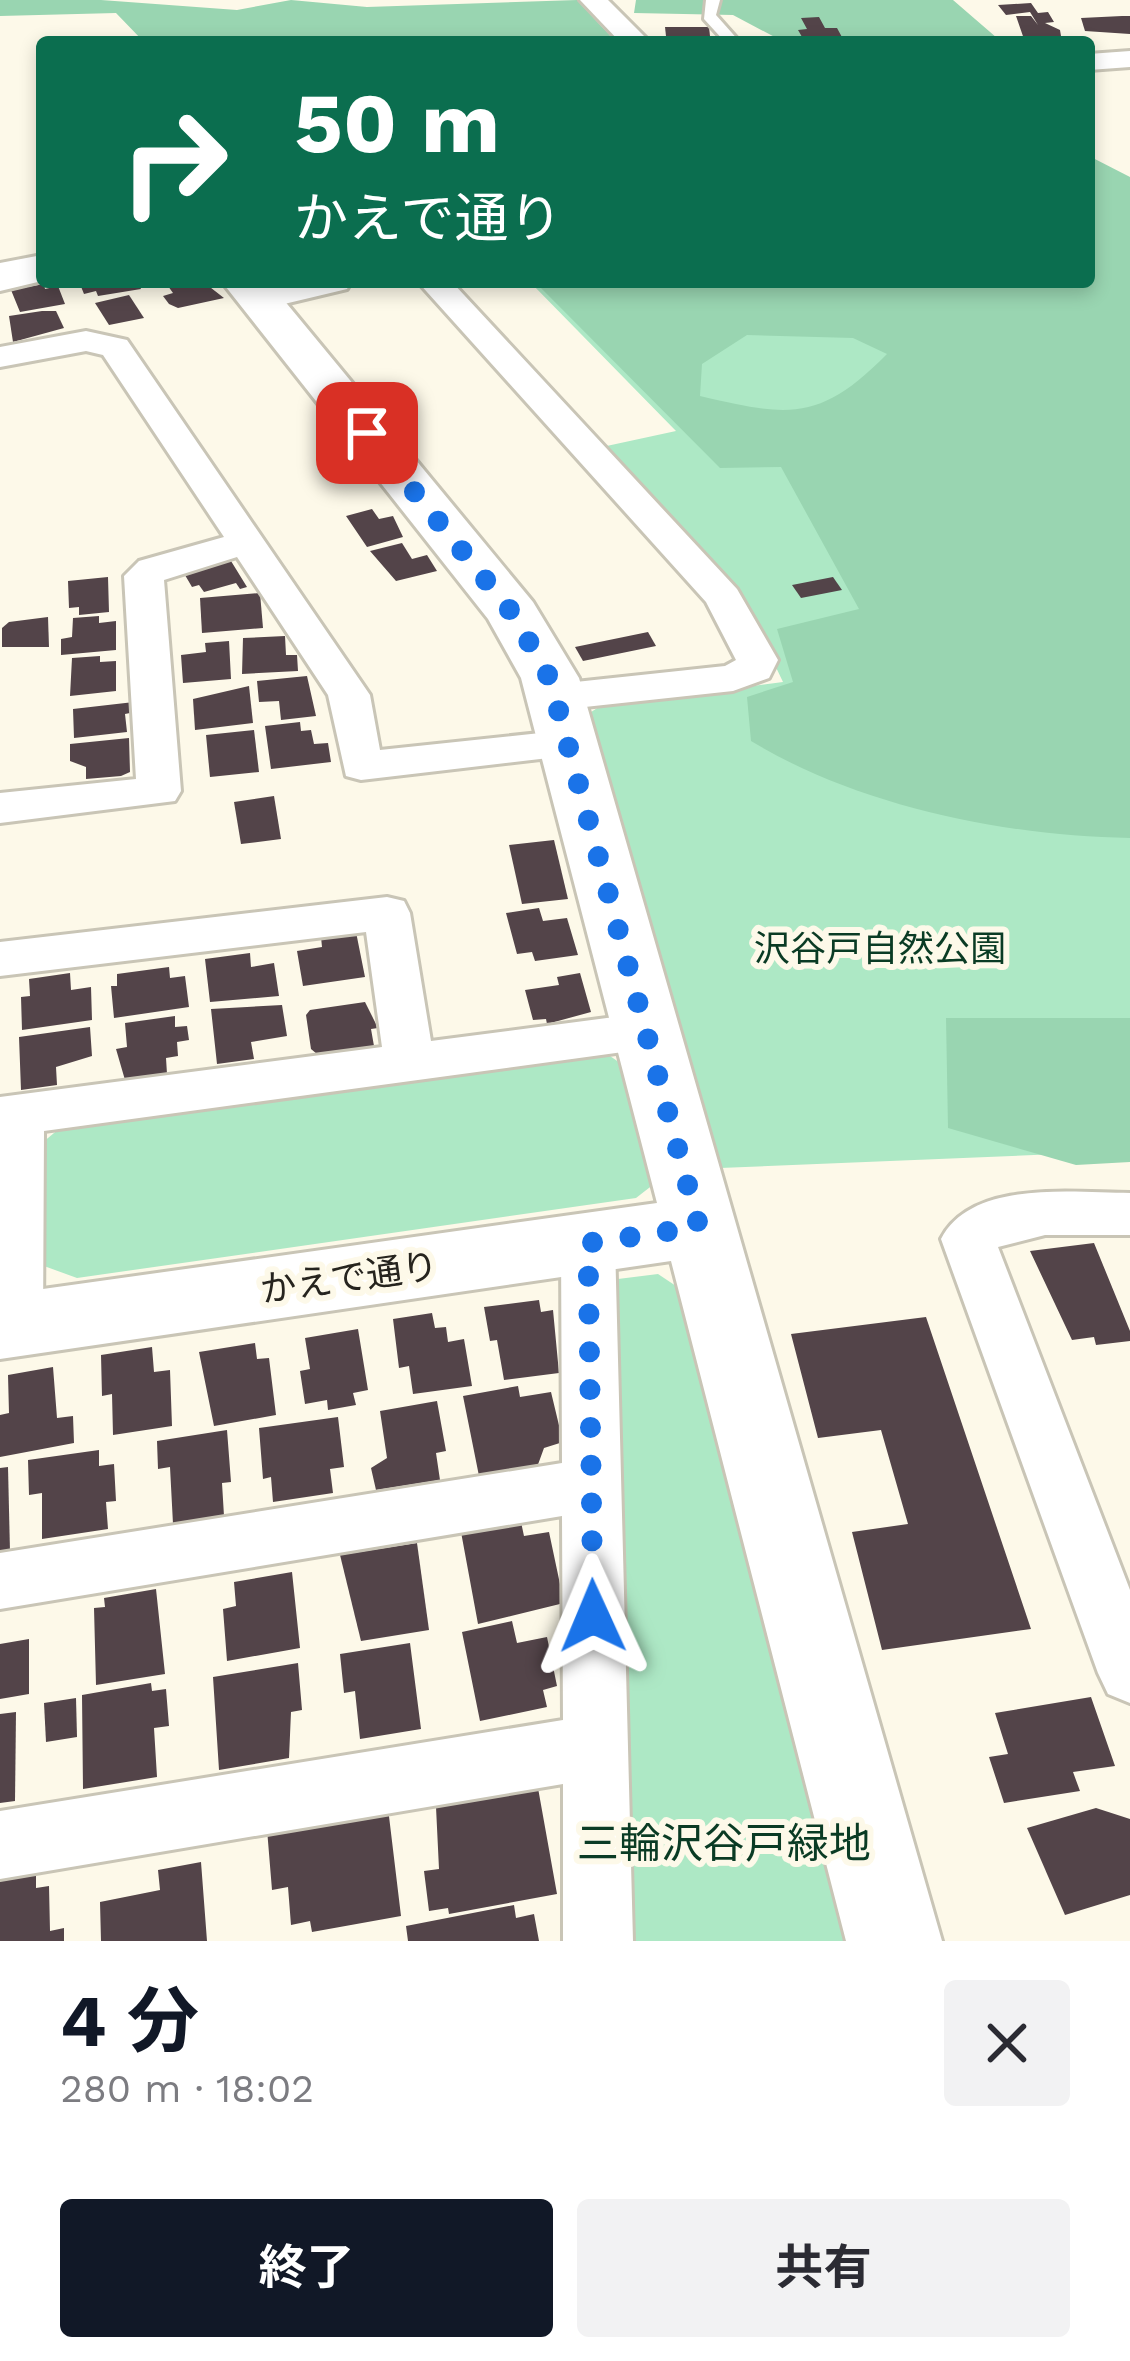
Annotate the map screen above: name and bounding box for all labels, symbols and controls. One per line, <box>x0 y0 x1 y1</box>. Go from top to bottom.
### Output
text: 50 m <box>294 74 500 172</box>
icon: right <box>96 84 252 240</box>
text: かえで通り <box>294 187 562 250</box>
pin <box>316 382 418 484</box>
icon: arrive <box>334 400 400 466</box>
park label: 沢谷戸自然公園 <box>754 928 1006 970</box>
street label: かえで通り <box>258 1245 441 1311</box>
position arrow <box>530 1553 656 1679</box>
park label: 三輪沢谷戸緑地 <box>577 1819 871 1868</box>
text: 4 分 <box>60 1979 199 2063</box>
button: close <box>944 1980 1070 2106</box>
text: 280 m · 18:02 <box>60 2066 314 2111</box>
button: 終了 <box>60 2199 553 2337</box>
button: 共有 <box>577 2199 1070 2337</box>

